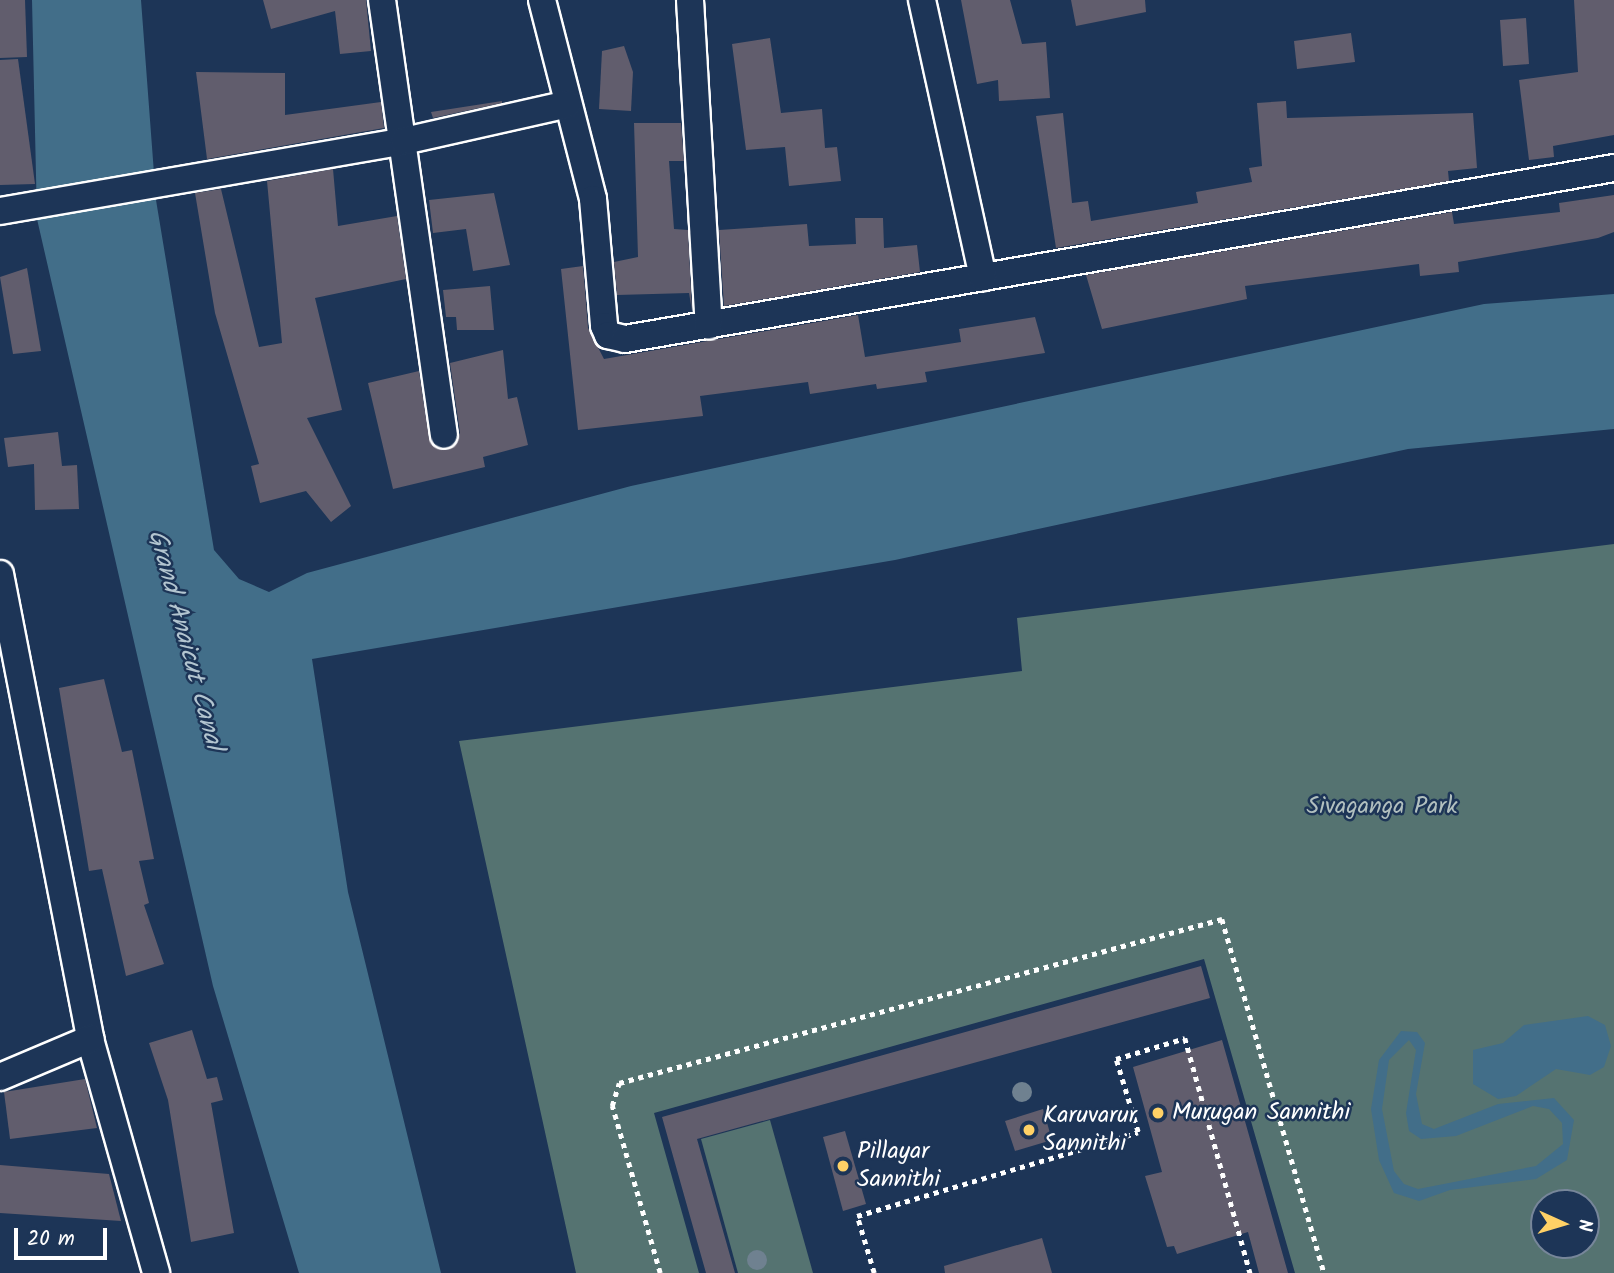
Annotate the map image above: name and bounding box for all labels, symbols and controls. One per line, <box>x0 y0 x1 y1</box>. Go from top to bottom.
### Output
water label: Grand Anaicut Canal <box>140 526 228 754</box>
park label: Sivaganga Park <box>1306 793 1458 821</box>
place label: Murugan Sannithi <box>1172 1099 1350 1127</box>
place label: Karuvarur Sannithi <box>1043 1102 1137 1158</box>
marker: Murugan Sannithi <box>1150 1105 1166 1121</box>
marker: Karuvarur Sannithi <box>1021 1122 1037 1138</box>
place label: Pillayar Sannithi <box>857 1138 940 1194</box>
marker: Pillayar Sannithi <box>835 1158 851 1174</box>
north arrow <box>1530 1189 1600 1259</box>
scale bar <box>18 1214 110 1258</box>
text: N <box>1569 1218 1599 1232</box>
text: 20 m <box>27 1223 75 1256</box>

